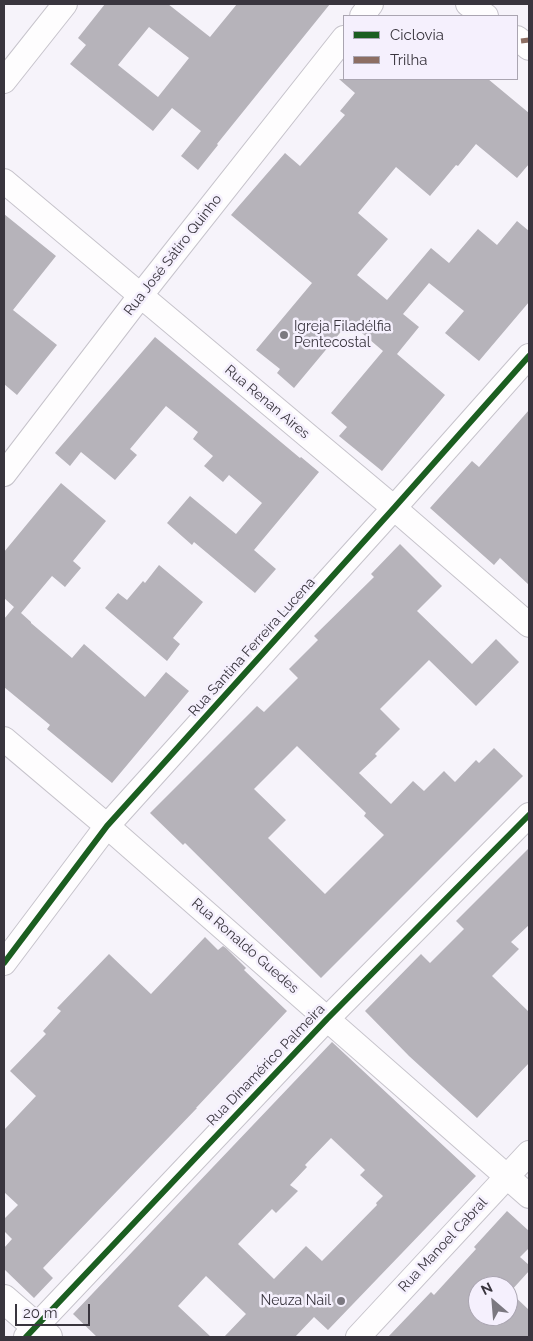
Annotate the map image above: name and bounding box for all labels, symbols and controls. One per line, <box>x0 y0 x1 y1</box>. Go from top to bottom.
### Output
legend <box>343 15 518 80</box>
text: Ciclovia <box>390 26 444 44</box>
text: Trilha <box>390 51 427 69</box>
street label: Rua José Sátiro Quinho <box>121 191 225 319</box>
place label: Igreja Filadélfia Pentecostal <box>294 319 391 352</box>
marker: Igreja Filadélfia Pentecostal <box>278 329 290 341</box>
street label: Rua Renan Aires <box>221 362 313 442</box>
street label: Rua Santina Ferreira Lucena <box>185 574 319 720</box>
street label: Rua Ronaldo Guedes <box>188 895 302 997</box>
street label: Rua Dinamérico Palmeira <box>203 1001 329 1129</box>
street label: Rua Manoel Cabral <box>395 1194 491 1296</box>
north arrow <box>468 1276 518 1326</box>
text: N <box>478 1279 495 1298</box>
place label: Neuza Nail <box>260 1293 331 1309</box>
scale bar <box>18 1294 92 1326</box>
marker: Neuza Nail <box>335 1295 347 1307</box>
text: 20 m <box>23 1304 58 1322</box>

